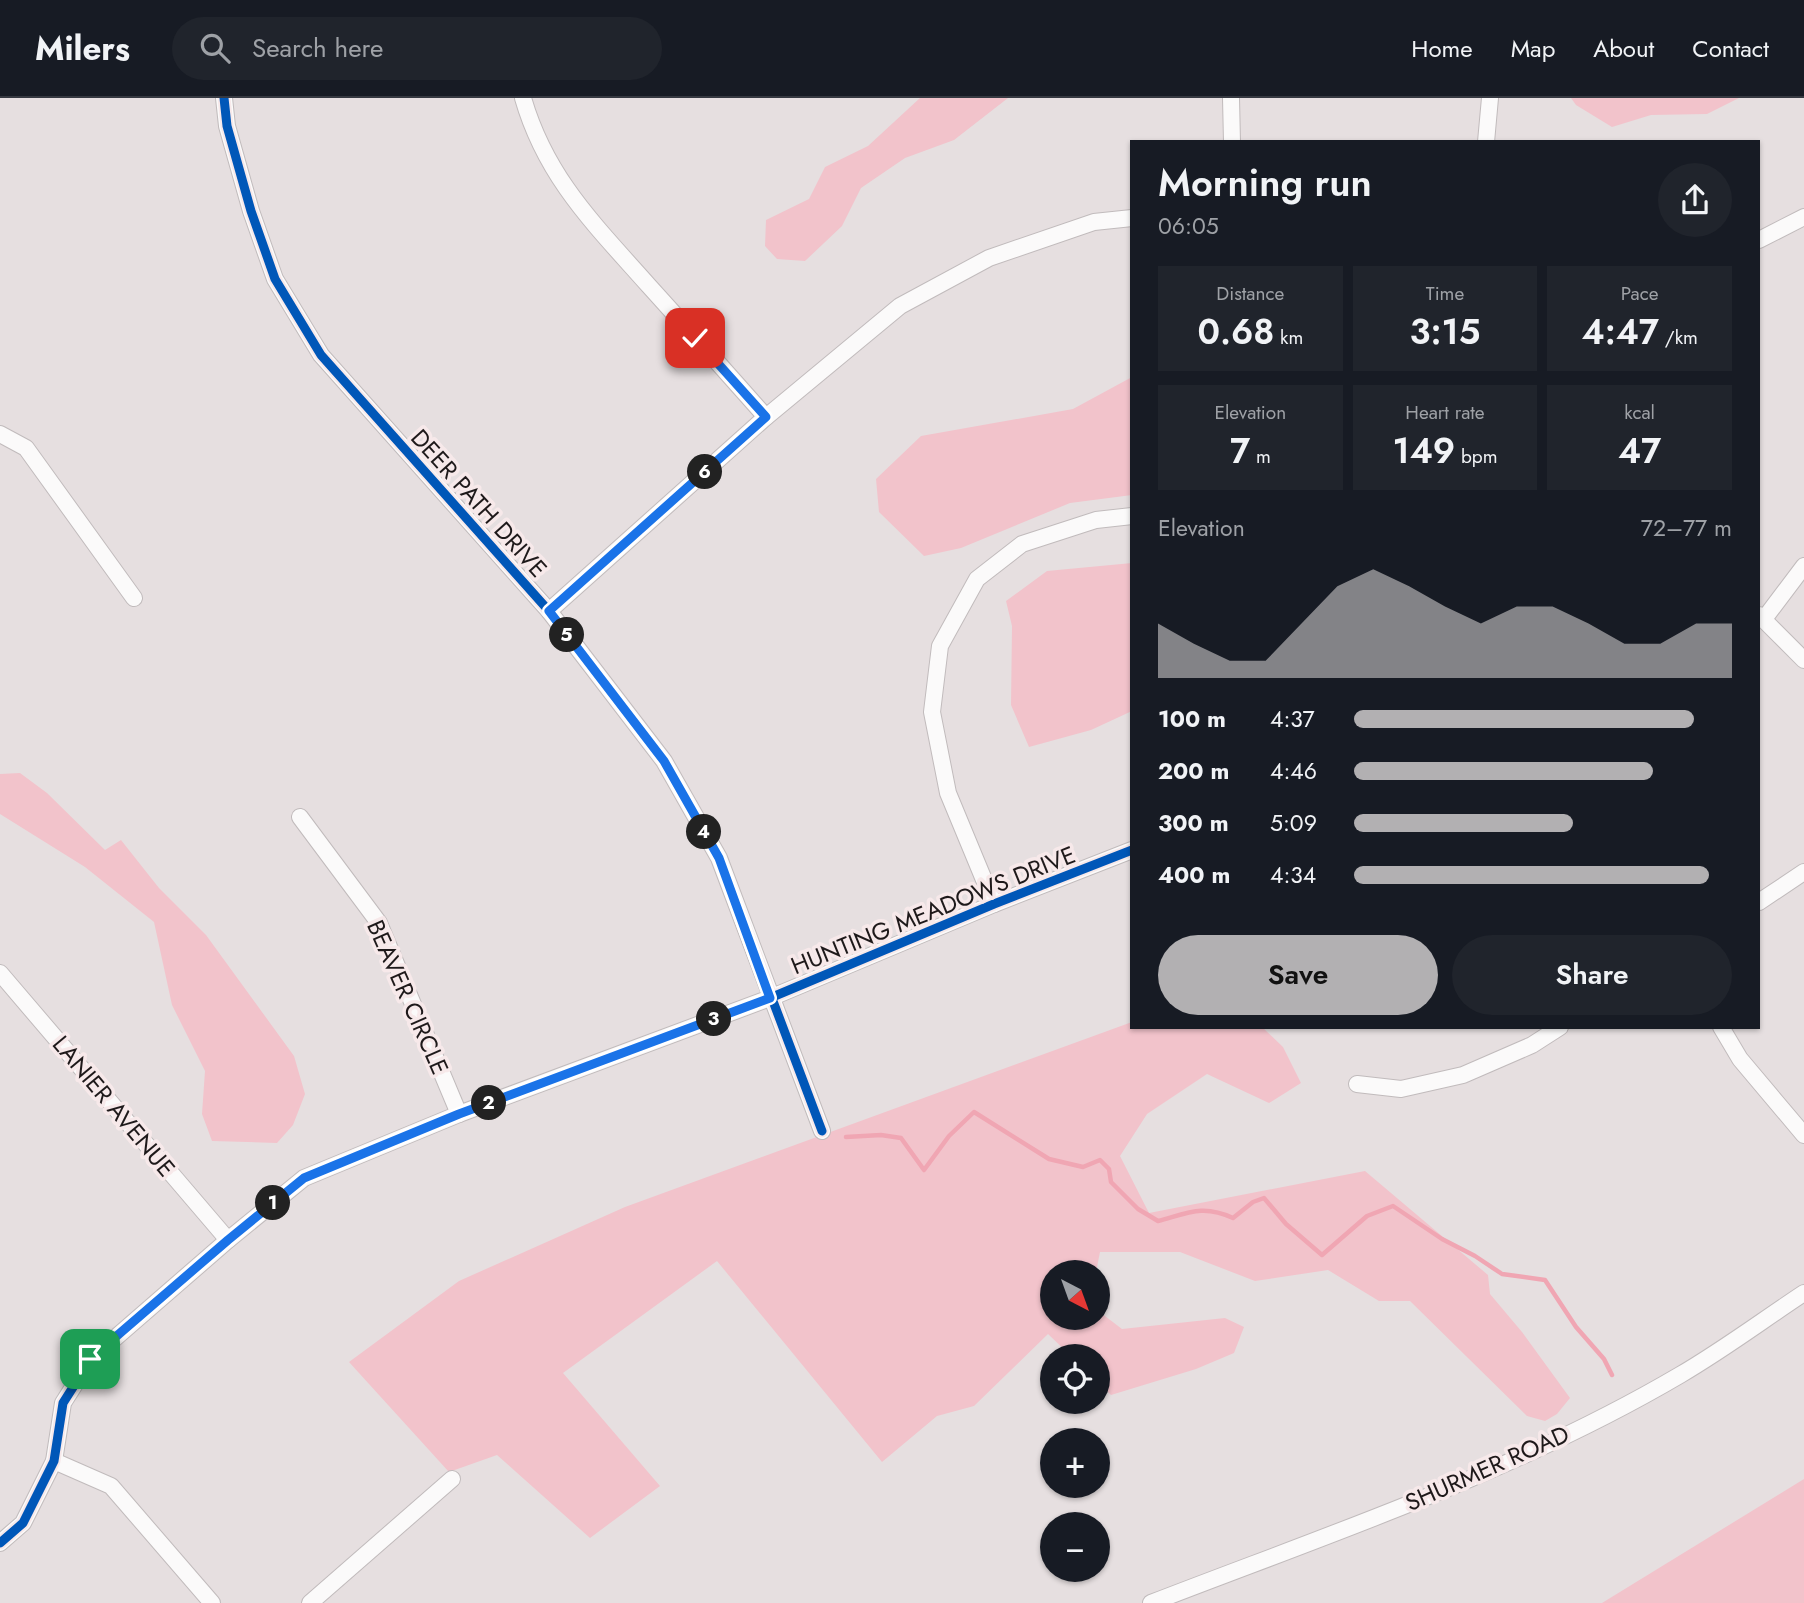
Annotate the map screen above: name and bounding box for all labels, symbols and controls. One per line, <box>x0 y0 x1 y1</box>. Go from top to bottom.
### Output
search box <box>172 17 662 80</box>
text: Milers <box>35 25 130 72</box>
icon: search <box>196 29 234 67</box>
text: Search here <box>252 29 383 67</box>
text: Home <box>1411 31 1473 66</box>
text: Map <box>1511 31 1555 66</box>
text: About <box>1593 31 1654 66</box>
text: Contact <box>1692 31 1769 66</box>
text: Morning run <box>1158 155 1372 210</box>
button: share <box>1658 163 1732 237</box>
text: 06:05 <box>1158 209 1219 243</box>
text: Distance <box>1216 280 1284 307</box>
text: Time <box>1426 280 1464 307</box>
text: Pace <box>1621 280 1659 307</box>
text: 0.68 <box>1197 307 1274 357</box>
text: 3:15 <box>1410 307 1480 357</box>
text: 4:47 <box>1582 307 1659 357</box>
pin <box>665 308 725 368</box>
icon: check <box>676 319 714 357</box>
text: km <box>1274 324 1303 351</box>
text: /km <box>1659 324 1698 351</box>
text: Elevation <box>1214 399 1286 426</box>
text: Heart rate <box>1405 399 1485 426</box>
text: kcal <box>1624 399 1655 426</box>
street label: DEER PATH DRIVE <box>403 421 555 585</box>
text: 7 <box>1230 426 1250 476</box>
text: 149 <box>1393 426 1455 476</box>
text: 47 <box>1618 426 1661 476</box>
text: m <box>1250 443 1271 470</box>
text: bpm <box>1455 443 1497 470</box>
pin: 6 <box>688 454 722 490</box>
text: 6 <box>698 458 711 485</box>
text: Elevation <box>1158 511 1245 545</box>
text: 72–77 m <box>1641 511 1732 545</box>
pin: 5 <box>550 618 584 652</box>
text: 5 <box>560 621 573 648</box>
text: 100 m <box>1158 702 1226 736</box>
text: 4:37 <box>1270 702 1315 736</box>
text: 200 m <box>1158 754 1229 788</box>
text: 4:46 <box>1270 754 1317 788</box>
text: 300 m <box>1158 806 1229 840</box>
text: 5:09 <box>1270 806 1317 840</box>
pin: 4 <box>686 814 722 850</box>
text: 4 <box>697 818 710 845</box>
street label: HUNTING MEADOWS DRIVE <box>785 837 1081 983</box>
text: 400 m <box>1158 858 1230 892</box>
text: 4:34 <box>1270 858 1316 892</box>
street label: BEAVER CIRCLE <box>358 914 458 1080</box>
button: Save <box>1158 935 1438 1015</box>
button: Share <box>1452 935 1732 1015</box>
pin: 3 <box>696 1002 732 1037</box>
text: 3 <box>708 1005 719 1032</box>
street label: LANIER AVENUE <box>44 1028 184 1184</box>
pin: 2 <box>472 1086 506 1121</box>
text: 2 <box>482 1089 495 1116</box>
pin: 1 <box>256 1186 290 1220</box>
text: 1 <box>268 1189 277 1216</box>
north arrow <box>1040 1260 1110 1330</box>
map controls <box>1040 1260 1110 1582</box>
pin <box>60 1329 120 1389</box>
icon: arrive <box>71 1340 109 1378</box>
button: locate <box>1040 1344 1110 1414</box>
street label: SHURMER ROAD <box>1400 1416 1574 1520</box>
button: + <box>1040 1428 1110 1498</box>
button: − <box>1040 1512 1110 1582</box>

